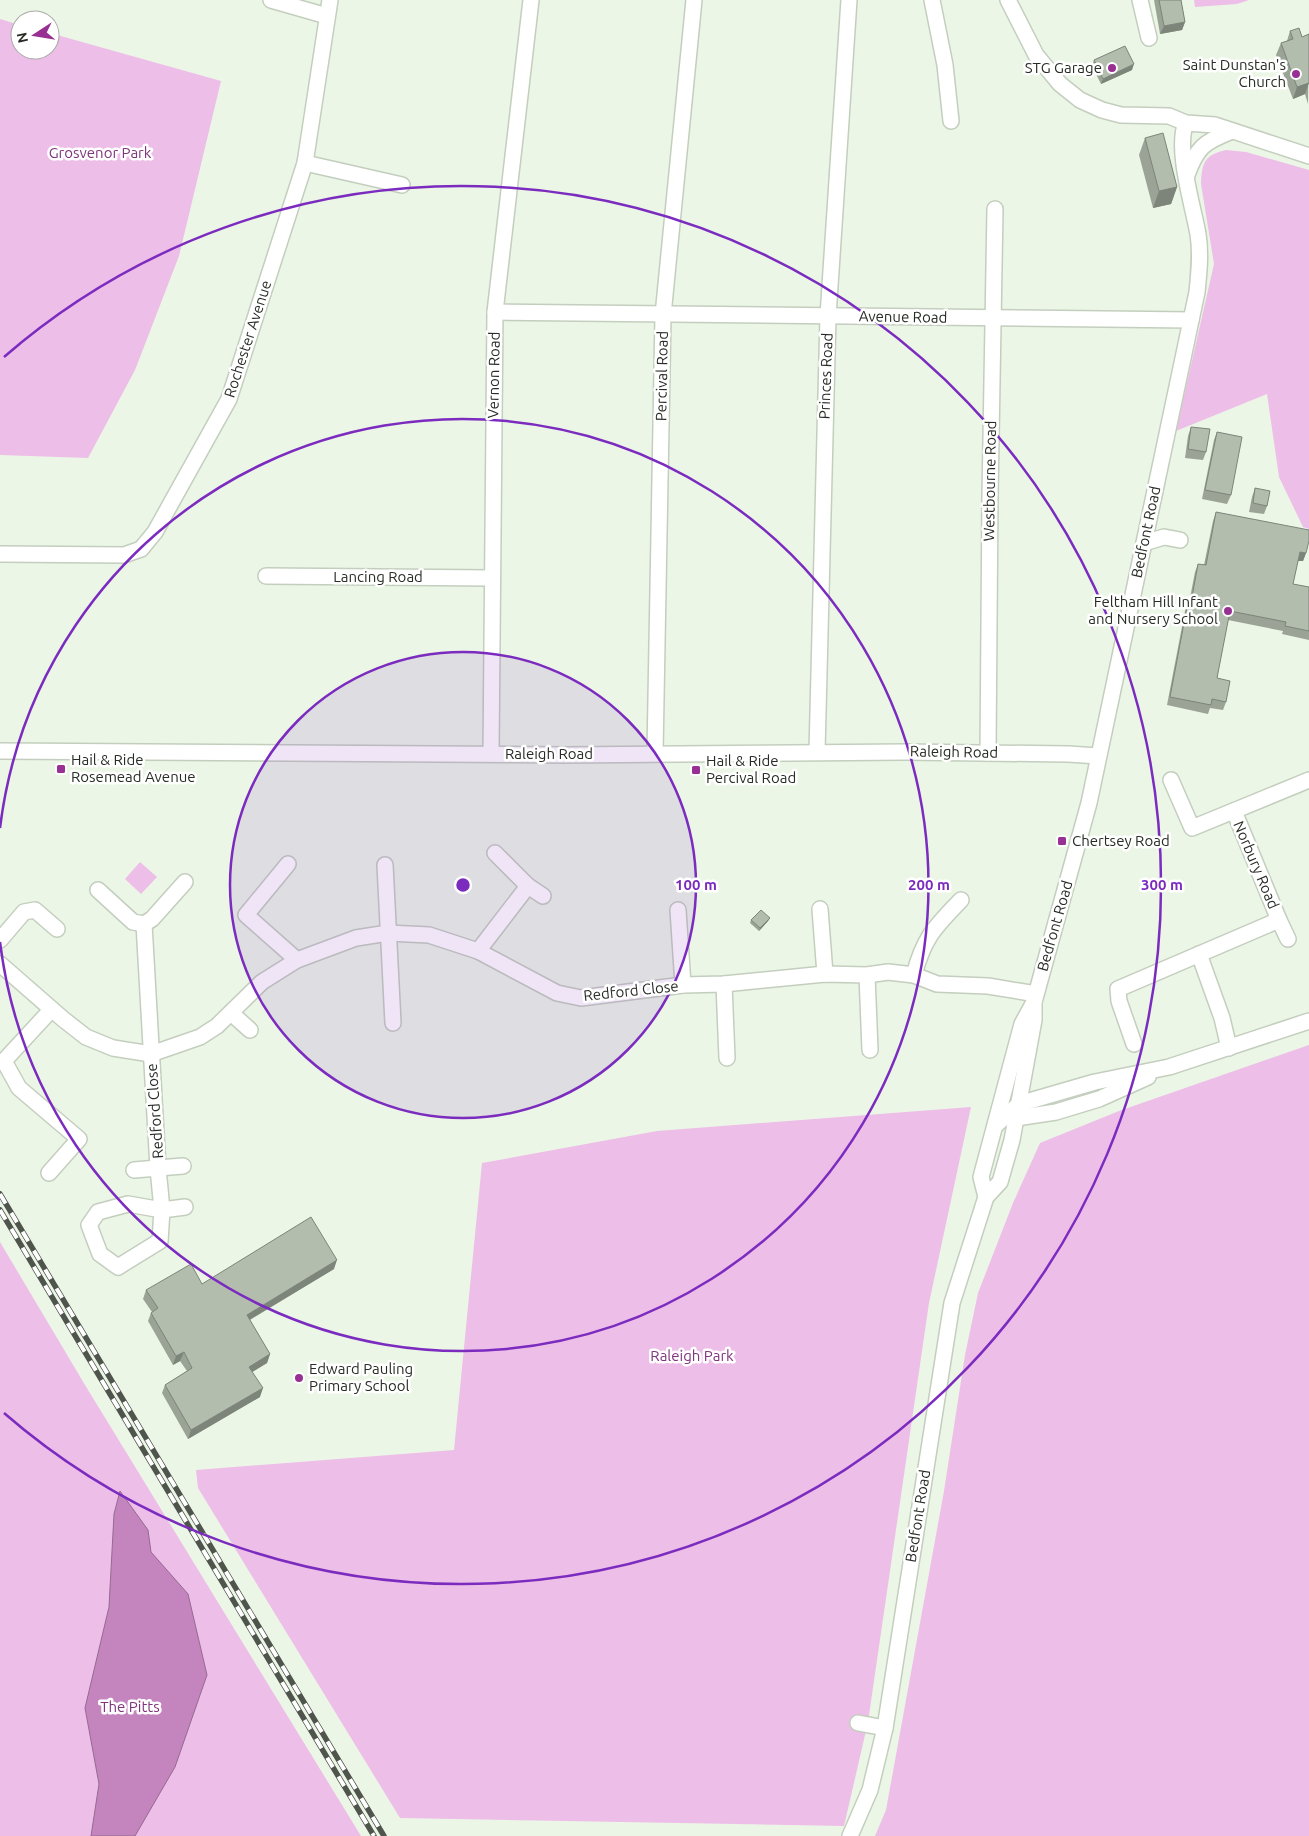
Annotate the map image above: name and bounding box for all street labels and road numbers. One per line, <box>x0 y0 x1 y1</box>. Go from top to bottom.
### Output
street label: Rochester Avenue <box>221 278 274 400</box>
street label: Avenue Road <box>859 307 947 326</box>
street label: Vernon Road <box>484 331 503 419</box>
street label: Percival Road <box>652 331 671 421</box>
street label: Princes Road <box>815 332 836 420</box>
street label: Westbourne Road <box>980 420 999 542</box>
street label: Bedfont Road <box>1127 484 1164 579</box>
street label: Lancing Road <box>333 568 423 585</box>
street label: Raleigh Road <box>910 742 998 761</box>
street label: Raleigh Road <box>505 745 593 762</box>
street label: Norbury Road <box>1230 818 1283 911</box>
street label: Bedfont Road <box>1033 879 1076 973</box>
street label: Redford Close <box>583 977 679 1004</box>
street label: Redford Close <box>143 1063 166 1159</box>
street label: Bedfont Road <box>902 1468 933 1563</box>

